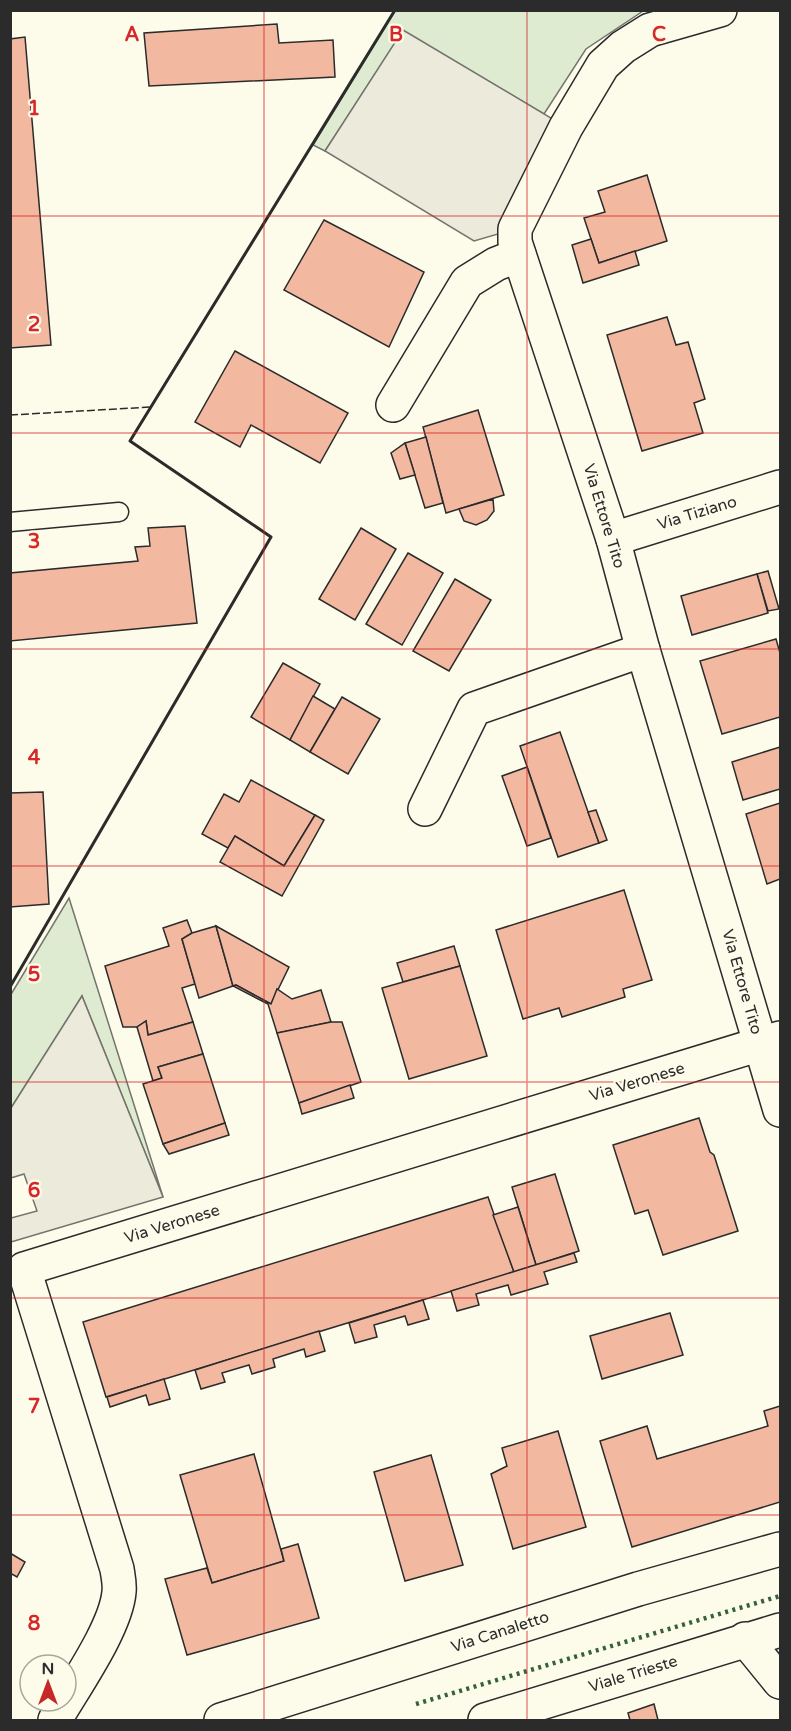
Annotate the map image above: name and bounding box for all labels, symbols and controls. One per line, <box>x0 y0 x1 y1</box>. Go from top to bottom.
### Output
text: A <box>125 23 140 47</box>
text: B <box>389 23 403 47</box>
text: C <box>652 23 666 47</box>
text: 1 <box>28 97 40 121</box>
text: 2 <box>28 313 40 337</box>
street label: Via Ettore Tito <box>579 461 629 571</box>
street label: Via Tiziano <box>655 491 739 535</box>
text: 3 <box>28 530 40 554</box>
text: 4 <box>28 746 41 770</box>
street label: Via Ettore Tito <box>717 927 767 1037</box>
text: 5 <box>28 963 40 987</box>
street label: Via Veronese <box>587 1058 687 1106</box>
text: 6 <box>28 1179 40 1203</box>
street label: Via Veronese <box>122 1200 222 1248</box>
text: 7 <box>28 1395 40 1419</box>
street label: Via Canaletto <box>448 1607 552 1657</box>
text: 8 <box>28 1612 40 1636</box>
street label: Viale Trieste <box>586 1651 680 1697</box>
north arrow <box>18 1653 78 1713</box>
text: N <box>42 1659 54 1679</box>

